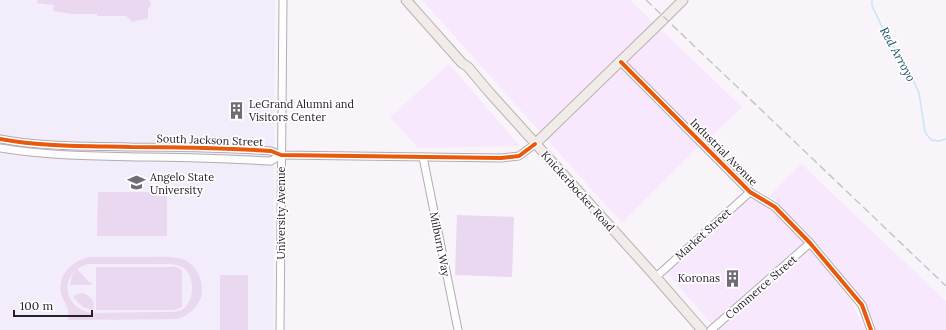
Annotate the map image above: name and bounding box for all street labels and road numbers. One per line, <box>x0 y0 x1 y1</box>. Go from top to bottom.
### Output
street label: Industrial Avenue <box>687 115 761 189</box>
street label: South Jackson Street <box>156 131 264 149</box>
street label: Knickerbocker Road <box>538 148 618 234</box>
street label: University Avenue <box>274 167 288 259</box>
street label: Market Street <box>672 205 734 263</box>
street label: Milburn Way <box>427 211 453 278</box>
street label: Commerce Street <box>722 252 800 322</box>

